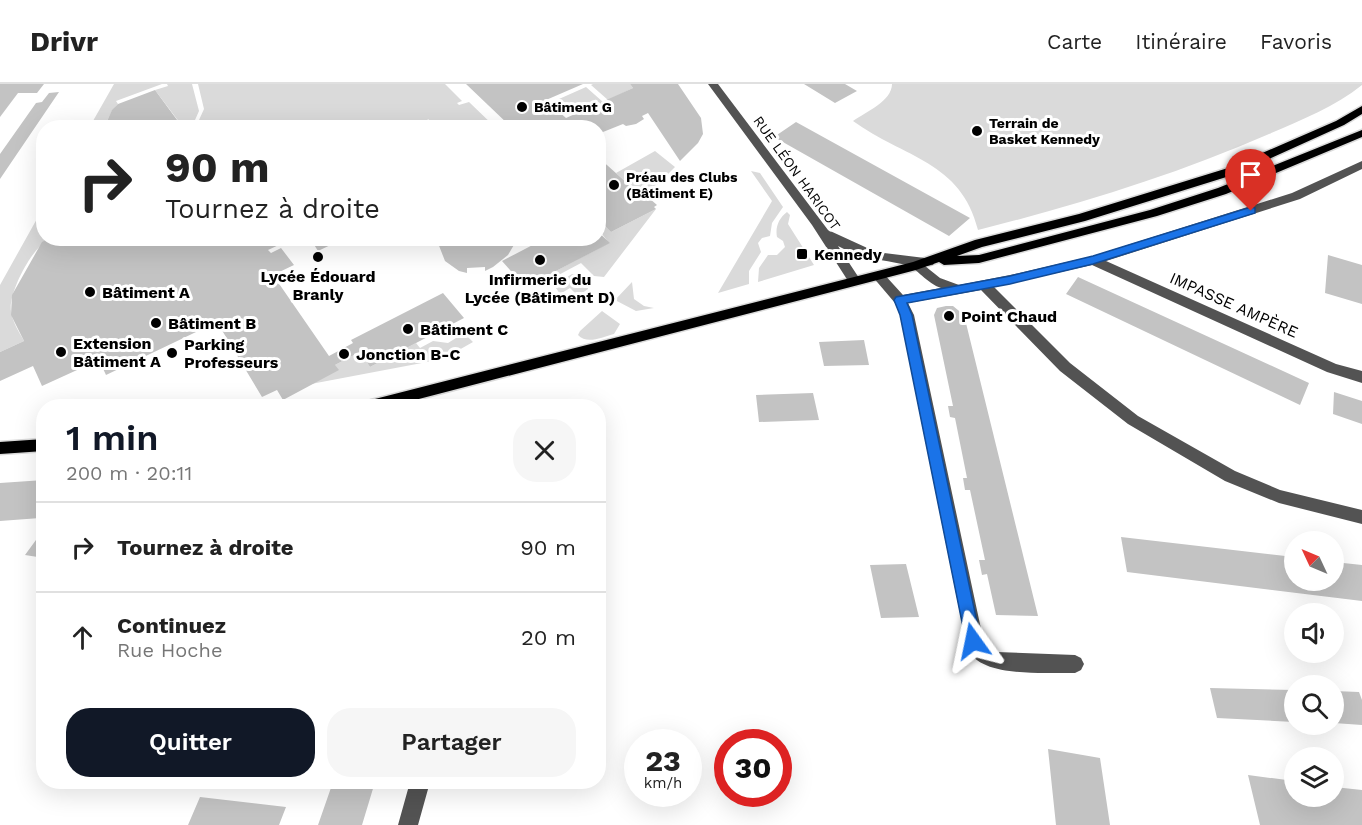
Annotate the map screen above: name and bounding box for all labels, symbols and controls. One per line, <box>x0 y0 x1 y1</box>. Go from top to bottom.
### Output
text: Drivr <box>30 25 98 58</box>
text: Carte <box>1047 29 1102 54</box>
text: Itinéraire <box>1135 29 1227 54</box>
text: Favoris <box>1260 29 1332 54</box>
place label: Bâtiment G <box>534 99 612 115</box>
marker: Bâtiment G <box>515 100 529 114</box>
street label: RUE LÉON HARICOT <box>750 113 844 233</box>
place label: Terrain de Basket Kennedy <box>989 115 1100 147</box>
marker: Terrain de Basket Kennedy <box>970 124 984 138</box>
text: 90 m <box>165 143 269 192</box>
icon: right <box>66 144 144 222</box>
pin <box>1225 149 1276 211</box>
icon: arrive <box>1234 158 1267 191</box>
place label: Préau des Clubs (Bâtiment E) <box>626 169 738 201</box>
marker: Préau des Clubs (Bâtiment E) <box>607 178 621 192</box>
text: Tournez à droite <box>165 193 380 225</box>
place label: Kennedy <box>814 245 883 264</box>
marker: Kennedy <box>795 247 809 261</box>
marker: Lycée Édouard Branly <box>311 250 325 264</box>
marker: Infirmerie du Lycée (Bâtiment D) <box>533 253 547 267</box>
place label: Lycée Édouard Branly <box>260 267 376 304</box>
street label: IMPASSE AMPÈRE <box>1167 268 1301 342</box>
place label: Infirmerie du Lycée (Bâtiment D) <box>465 270 615 307</box>
place label: Bâtiment A <box>102 283 190 302</box>
marker: Bâtiment A <box>83 285 97 299</box>
place label: Point Chaud <box>961 307 1057 326</box>
marker: Point Chaud <box>942 309 956 323</box>
place label: Bâtiment B <box>168 314 256 333</box>
marker: Bâtiment B <box>149 316 163 330</box>
place label: Bâtiment C <box>420 320 508 339</box>
marker: Bâtiment C <box>401 322 415 336</box>
place label: Extension Bâtiment A <box>73 334 161 371</box>
place label: Parking Professeurs <box>184 335 279 372</box>
marker: Extension Bâtiment A <box>54 345 68 359</box>
place label: Jonction B-C <box>356 345 461 364</box>
marker: Parking Professeurs <box>165 346 179 360</box>
marker: Jonction B-C <box>337 347 351 361</box>
text: 1 min <box>66 417 158 459</box>
button: close <box>513 419 576 482</box>
text: 200 m · 20:11 <box>66 461 192 485</box>
icon: right <box>66 531 99 564</box>
north arrow <box>1284 531 1344 591</box>
map controls <box>1284 531 1344 807</box>
text: Tournez à droite <box>117 535 294 560</box>
text: 90 m <box>520 535 576 560</box>
button: sound <box>1284 603 1344 663</box>
position arrow <box>941 609 1005 673</box>
text: Continuez <box>117 613 226 638</box>
icon: ahead <box>66 621 99 654</box>
text: 20 m <box>521 625 576 650</box>
text: Rue Hoche <box>117 638 222 662</box>
button: search <box>1284 675 1344 735</box>
button: Quitter <box>66 708 315 777</box>
button: Partager <box>327 708 576 777</box>
speed limit sign: 30 <box>714 729 792 807</box>
text: 23 <box>645 743 681 778</box>
button: layers <box>1284 747 1344 807</box>
text: km/h <box>644 774 682 792</box>

